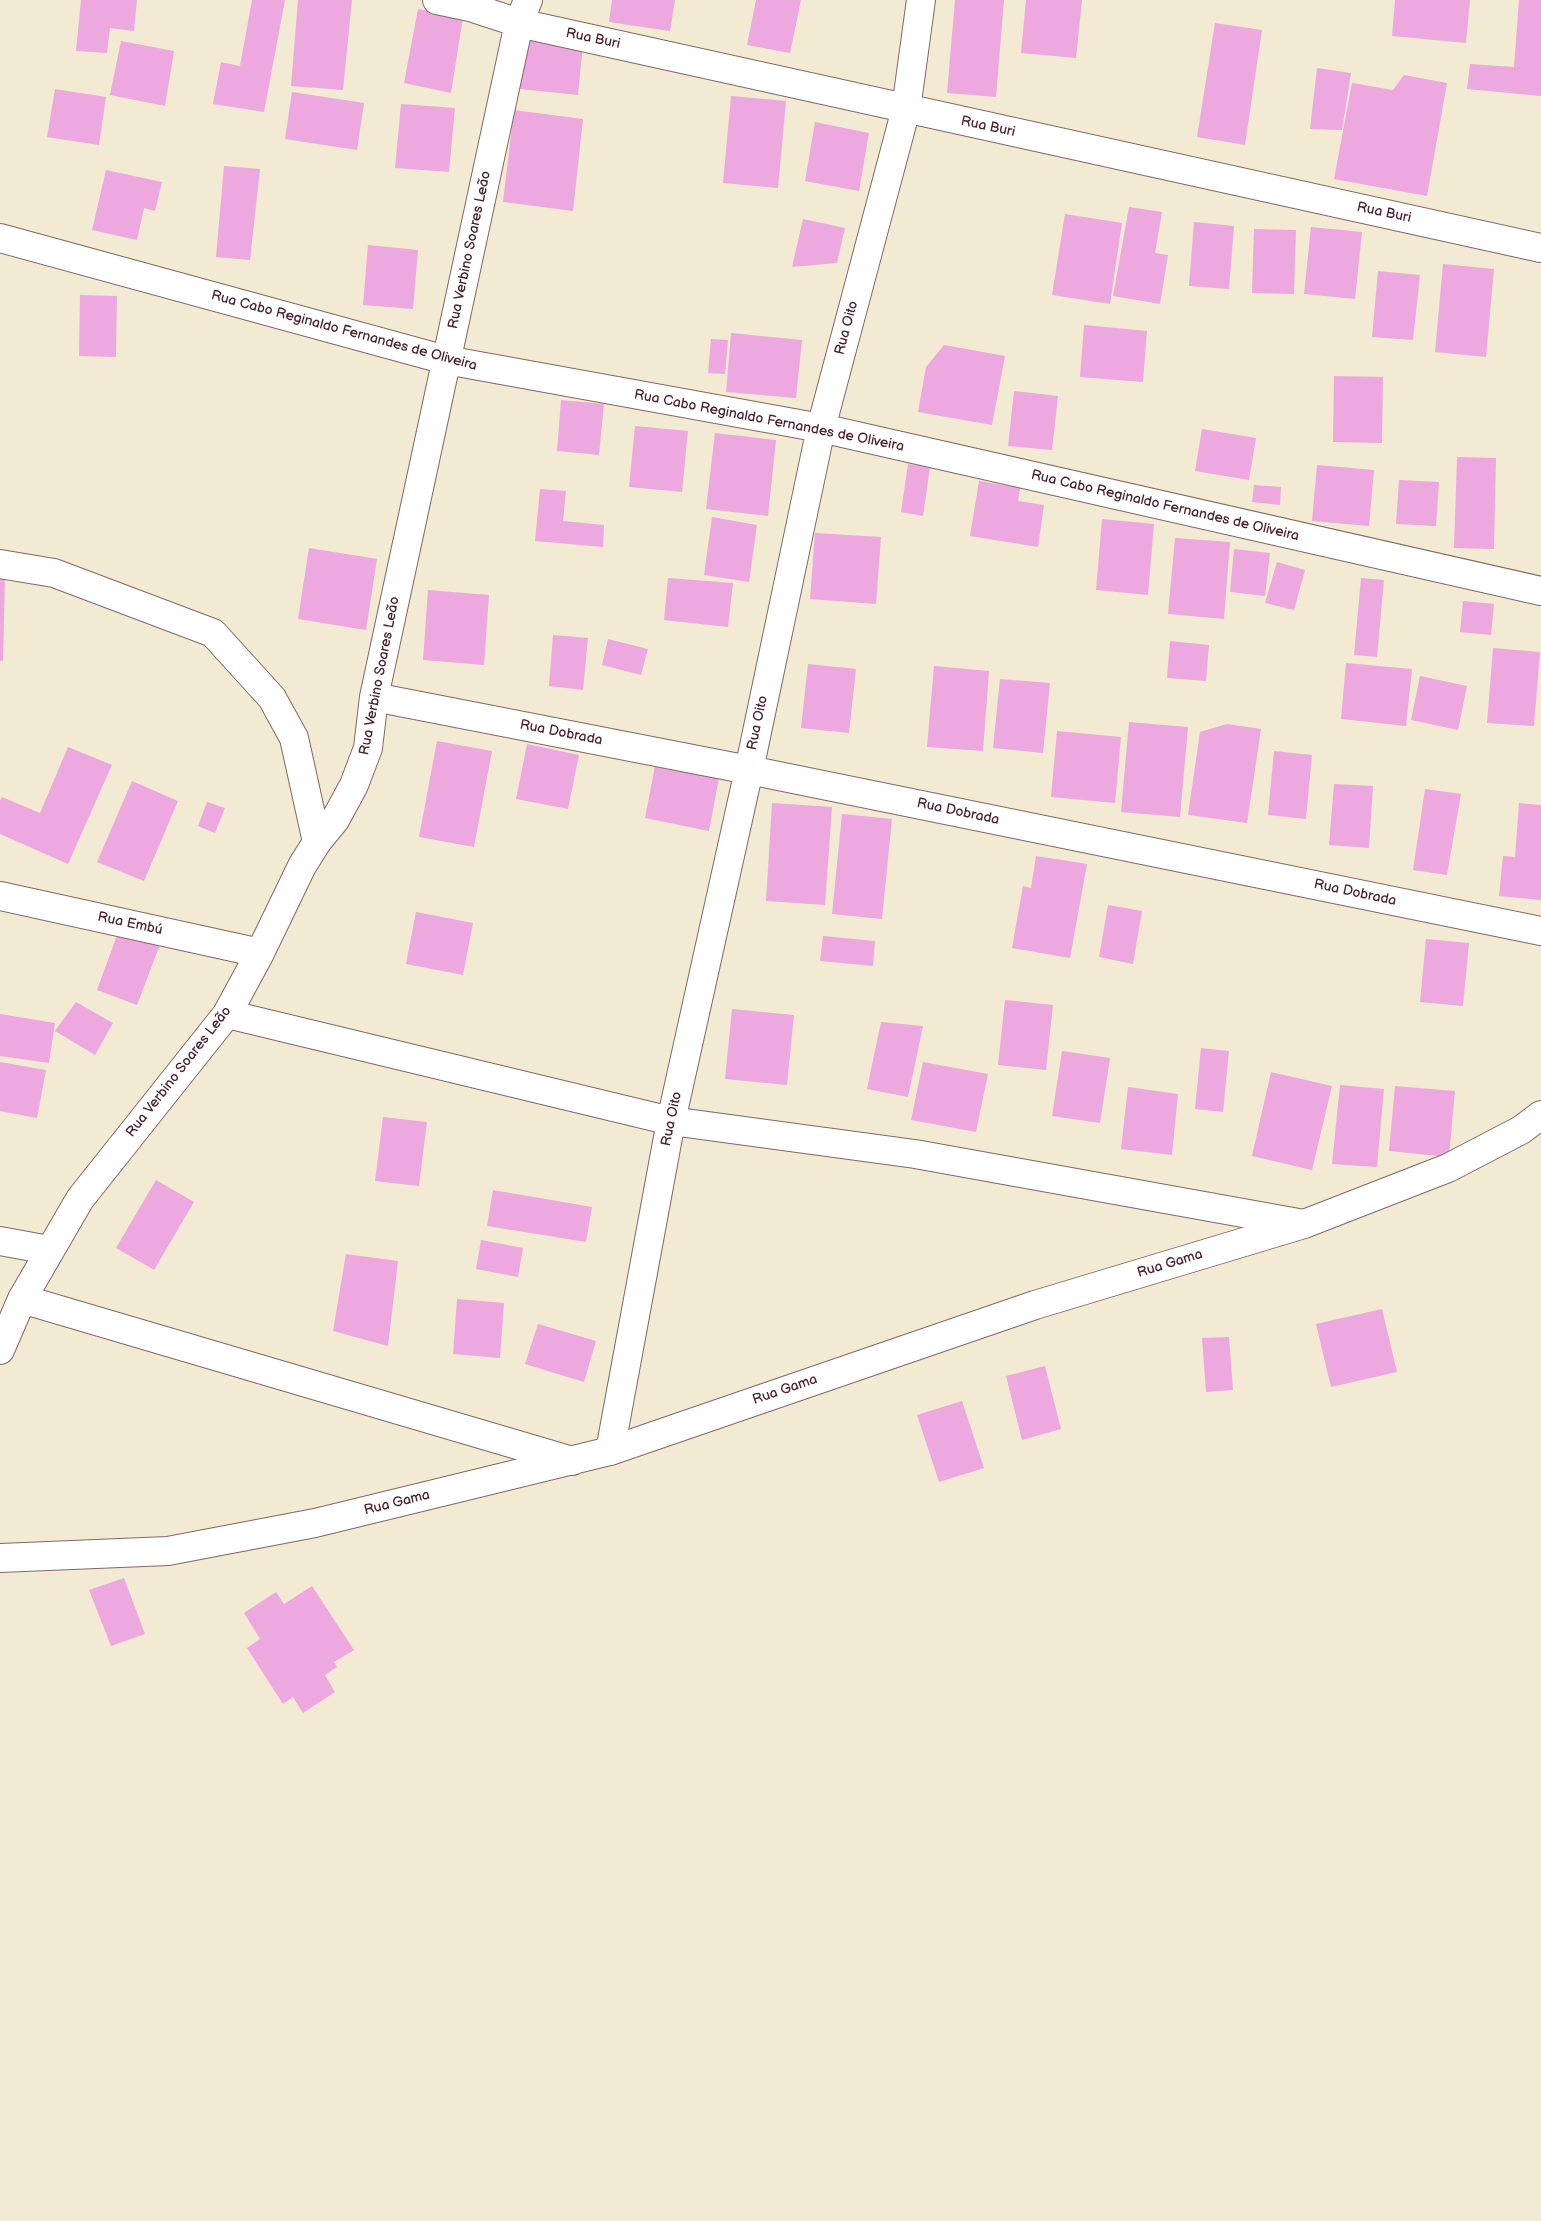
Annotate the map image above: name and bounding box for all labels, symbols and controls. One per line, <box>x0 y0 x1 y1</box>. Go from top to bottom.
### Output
street label: Rua Buri <box>564 25 622 53</box>
street label: Rua Buri <box>959 113 1017 141</box>
street label: Rua Verbino Soares Leão <box>445 169 495 331</box>
street label: Rua Buri <box>1355 199 1413 227</box>
street label: Rua Cabo Reginaldo Fernandes de Oliveira <box>209 287 479 375</box>
street label: Rua Oito <box>832 299 862 357</box>
street label: Rua Cabo Reginaldo Fernandes de Oliveira <box>633 387 905 455</box>
street label: Rua Cabo Reginaldo Fernandes de Oliveira <box>1029 467 1301 545</box>
street label: Rua Verbino Soares Leão <box>356 595 404 757</box>
street label: Rua Oito <box>744 694 772 752</box>
street label: Rua Dobrada <box>518 717 604 749</box>
street label: Rua Dobrada <box>915 795 1001 829</box>
street label: Rua Dobrada <box>1312 876 1398 910</box>
street label: Rua Embú <box>96 909 164 939</box>
street label: Rua Verbino Soares Leão <box>123 1003 235 1141</box>
street label: Rua Oito <box>658 1090 686 1148</box>
street label: Rua Gama <box>1135 1246 1205 1282</box>
street label: Rua Gama <box>750 1371 820 1409</box>
street label: Rua Gama <box>362 1487 432 1519</box>

